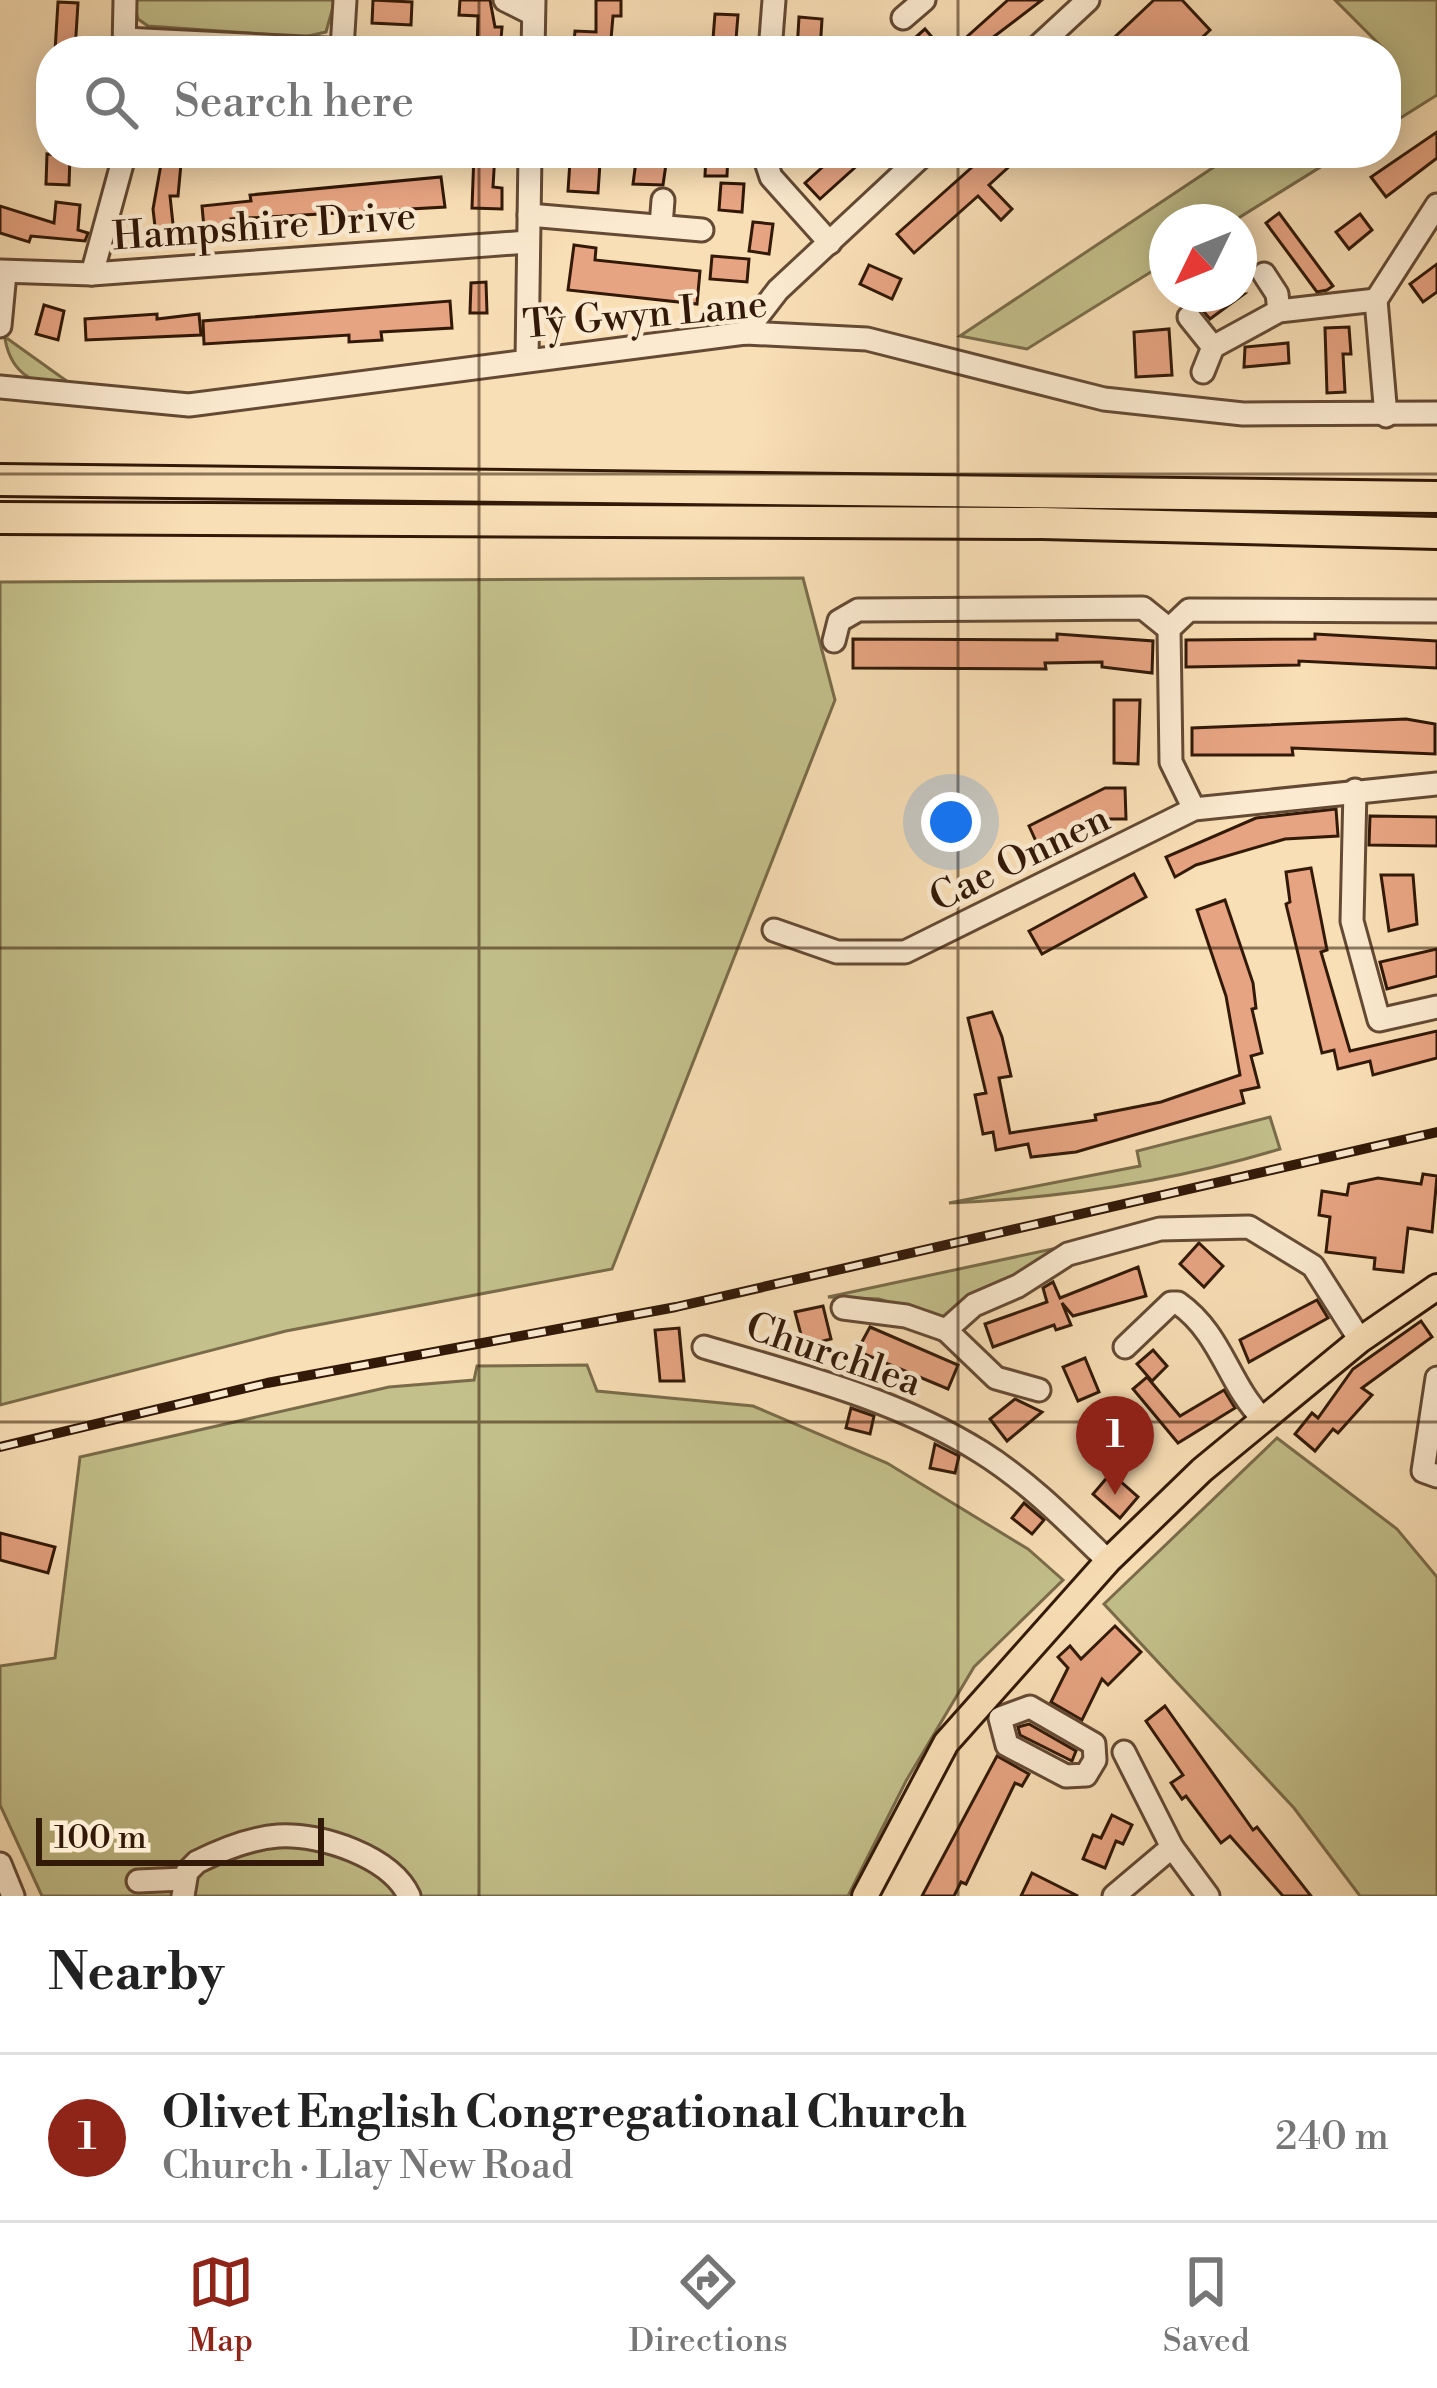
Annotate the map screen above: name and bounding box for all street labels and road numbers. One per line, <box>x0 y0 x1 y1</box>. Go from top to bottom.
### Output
street label: Hampshire Drive <box>111 192 418 263</box>
street label: Tŷ Gwyn Lane <box>521 280 770 351</box>
street label: Cae Onnen <box>922 795 1118 924</box>
street label: Churchlea <box>739 1303 928 1408</box>

